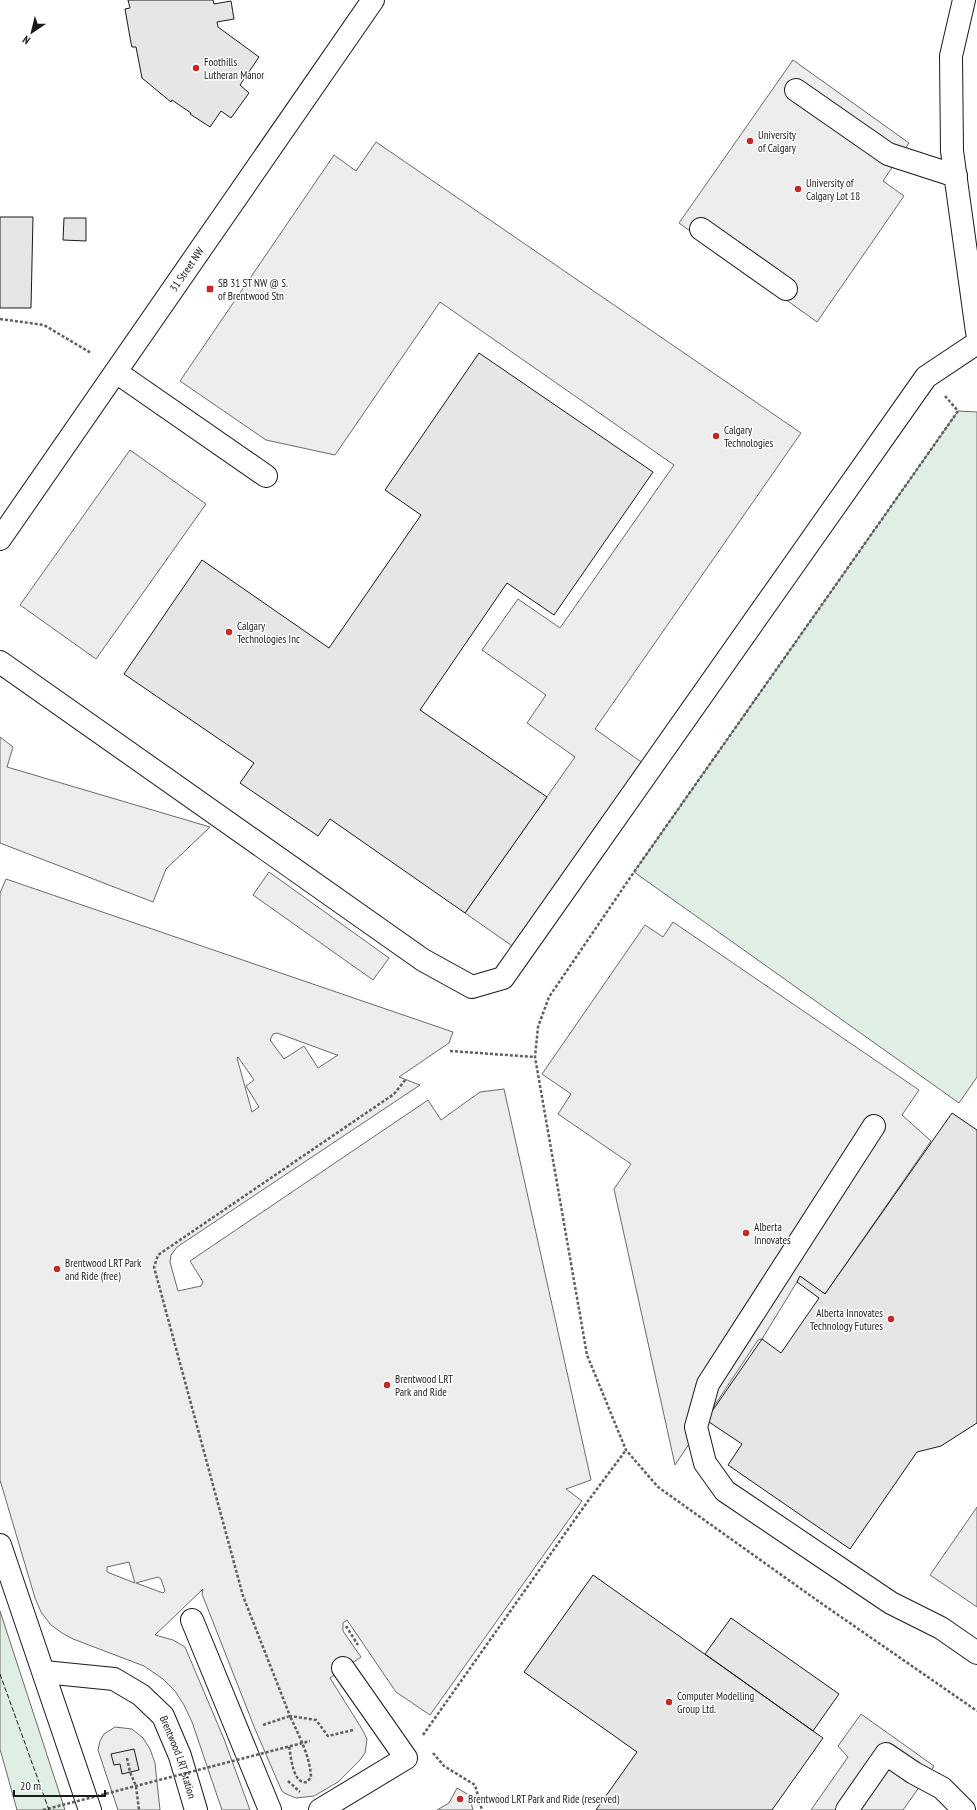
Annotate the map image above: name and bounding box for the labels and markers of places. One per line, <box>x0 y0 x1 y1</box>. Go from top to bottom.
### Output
place label: Foothills Lutheran Manor <box>204 55 264 82</box>
marker: Foothills Lutheran Manor <box>191 63 201 73</box>
place label: University of Calgary <box>758 128 797 155</box>
marker: University of Calgary <box>745 136 755 146</box>
place label: University of Calgary Lot 18 <box>806 176 860 203</box>
marker: University of Calgary Lot 18 <box>793 184 803 194</box>
place label: SB 31 ST NW @ S. of Brentwood Stn <box>218 276 288 303</box>
marker: SB 31 ST NW @ S. of Brentwood Stn <box>205 284 215 294</box>
place label: Calgary Technologies <box>724 423 774 450</box>
marker: Calgary Technologies <box>711 431 721 441</box>
place label: Calgary Technologies Inc <box>237 619 300 646</box>
marker: Calgary Technologies Inc <box>224 627 234 637</box>
place label: Alberta Innovates <box>754 1220 791 1247</box>
marker: Alberta Innovates <box>741 1228 751 1238</box>
place label: Brentwood LRT Park and Ride (free) <box>65 1256 142 1283</box>
marker: Brentwood LRT Park and Ride (free) <box>52 1264 62 1274</box>
place label: Alberta Innovates Technology Futures <box>810 1306 883 1333</box>
marker: Alberta Innovates Technology Futures <box>886 1314 896 1324</box>
place label: Brentwood LRT Park and Ride <box>395 1372 453 1399</box>
marker: Brentwood LRT Park and Ride <box>382 1380 392 1390</box>
place label: Computer Modelling Group Ltd. <box>677 1689 754 1716</box>
marker: Computer Modelling Group Ltd. <box>664 1697 674 1707</box>
place label: Brentwood LRT Park and Ride (reserved) <box>468 1792 620 1806</box>
marker: Brentwood LRT Park and Ride (reserved) <box>455 1794 465 1804</box>

